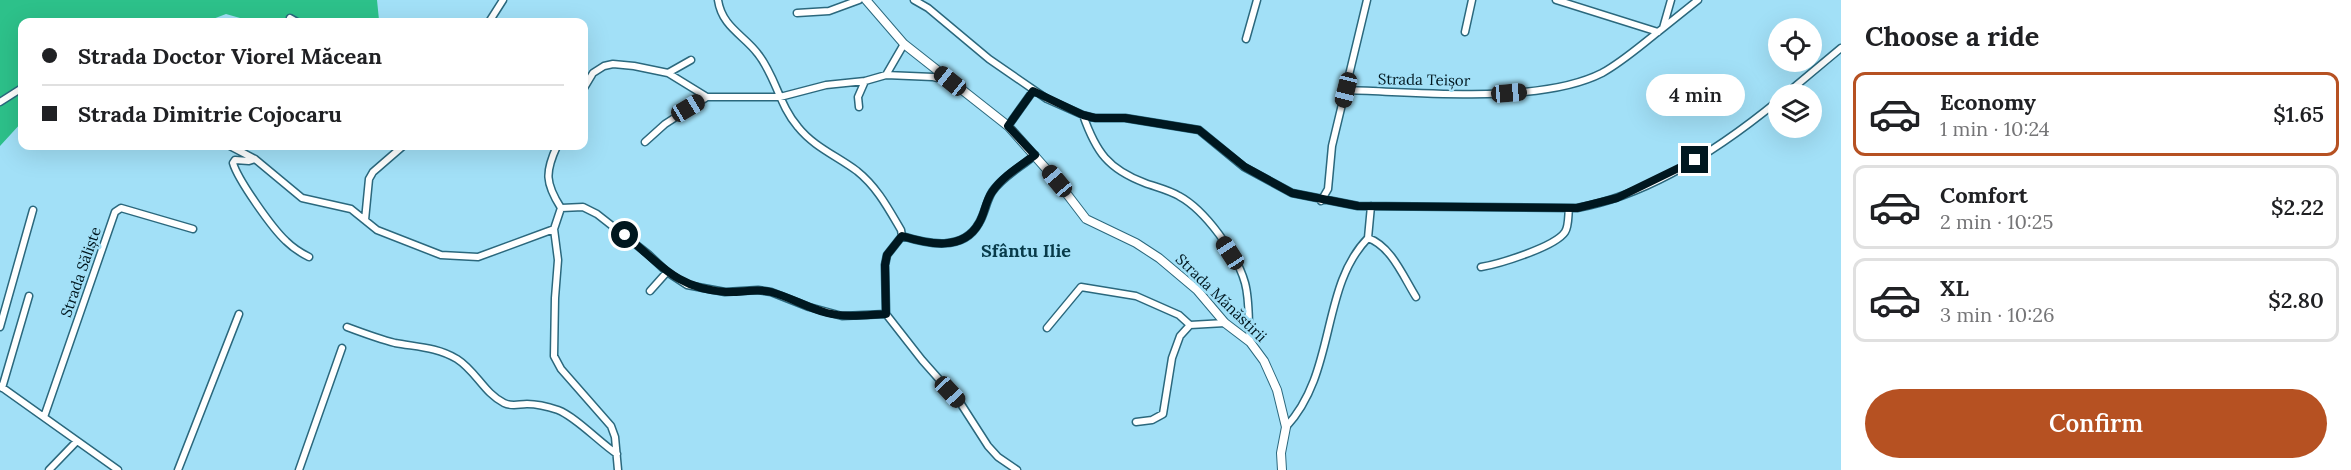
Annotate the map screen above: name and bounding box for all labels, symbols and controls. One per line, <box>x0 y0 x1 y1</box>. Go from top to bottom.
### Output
map controls <box>1768 18 1822 138</box>
button: locate <box>1768 18 1822 72</box>
text: Choose a ride <box>1865 19 2039 53</box>
text: Strada Doctor Viorel Măcean <box>78 42 382 70</box>
car <box>930 63 970 99</box>
street label: Strada Teișor <box>1378 69 1471 90</box>
car <box>1333 70 1359 110</box>
callout: 4 min <box>1646 73 1744 115</box>
car <box>1490 82 1528 104</box>
text: 4 min <box>1669 82 1722 107</box>
button: layers <box>1768 84 1822 138</box>
icon: car <box>1868 87 1922 141</box>
text: Economy <box>1940 88 2036 116</box>
car <box>668 91 708 125</box>
text: Strada Dimitrie Cojocaru <box>78 100 342 128</box>
text: $1.65 <box>2273 100 2324 128</box>
text: 1 min · 10:24 <box>1940 116 2050 141</box>
route end <box>1681 146 1708 173</box>
car <box>1039 161 1075 201</box>
icon: car <box>1868 180 1922 234</box>
text: Comfort <box>1940 181 2028 209</box>
text: $2.22 <box>2271 193 2324 221</box>
text: 2 min · 10:25 <box>1940 209 2054 234</box>
route start <box>611 221 638 248</box>
street label: Strada Săliște <box>56 224 105 320</box>
car <box>1213 233 1247 273</box>
district label: Sfântu Ilie <box>981 239 1071 262</box>
street label: Strada Mănăstirii <box>1172 249 1271 346</box>
icon: car <box>1868 273 1922 327</box>
text: XL <box>1940 274 1969 302</box>
text: $2.80 <box>2268 286 2324 314</box>
text: 3 min · 10:26 <box>1940 302 2055 327</box>
car <box>931 373 969 411</box>
button: Confirm <box>1865 389 2327 458</box>

